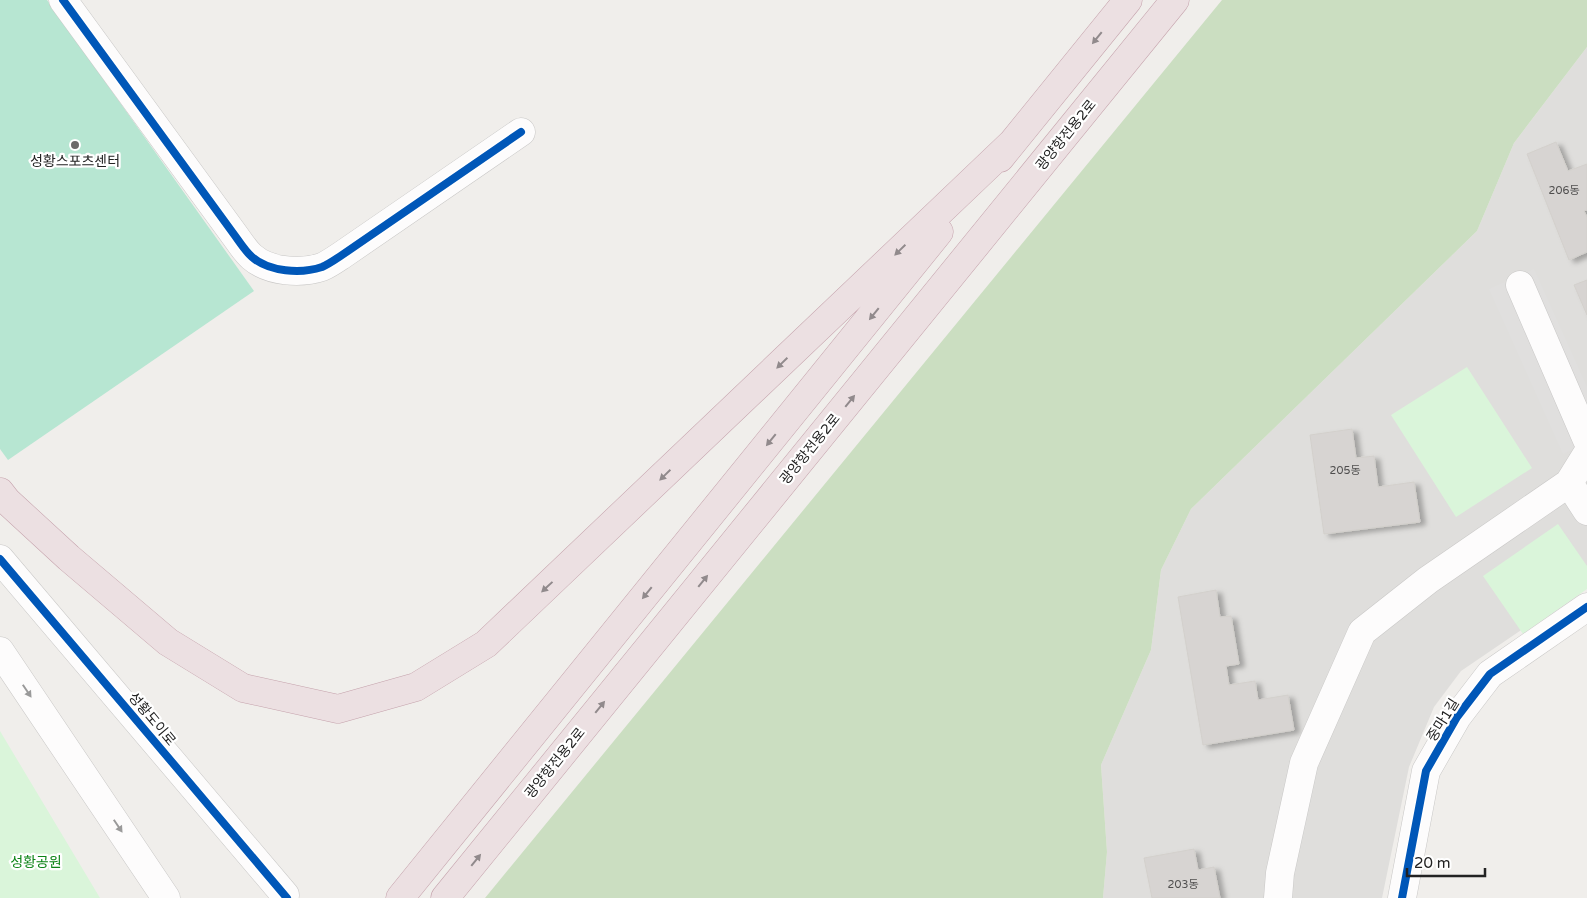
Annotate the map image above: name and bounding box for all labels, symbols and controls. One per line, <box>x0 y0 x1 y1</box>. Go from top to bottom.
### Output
one-way arrow <box>1092 31 1103 44</box>
street label: 광양항전용2로 <box>1032 96 1100 174</box>
marker: 성황스포츠센터 <box>69 139 81 151</box>
place label: 성황스포츠센터 <box>30 153 120 170</box>
house number: 206동 <box>1549 184 1579 197</box>
one-way arrow <box>894 244 906 256</box>
one-way arrow <box>868 307 879 320</box>
one-way arrow <box>777 356 789 368</box>
one-way arrow <box>844 394 855 407</box>
street label: 광양항전용2로 <box>776 410 844 488</box>
one-way arrow <box>766 433 777 446</box>
house number: 205동 <box>1330 464 1360 477</box>
one-way arrow <box>659 469 671 481</box>
one-way arrow <box>697 575 708 588</box>
one-way arrow <box>541 581 553 593</box>
one-way arrow <box>641 586 652 599</box>
one-way arrow <box>22 685 32 698</box>
street label: 성황도이로 <box>125 689 179 749</box>
street label: 중마1길 <box>1423 695 1463 745</box>
one-way arrow <box>595 701 606 714</box>
street label: 광양항전용2로 <box>521 724 589 802</box>
one-way arrow <box>113 820 123 833</box>
scale bar <box>1407 846 1484 878</box>
park label: 성황공원 <box>10 854 62 871</box>
one-way arrow <box>470 854 481 867</box>
text: 20 m <box>1414 854 1451 872</box>
house number: 203동 <box>1168 878 1198 891</box>

